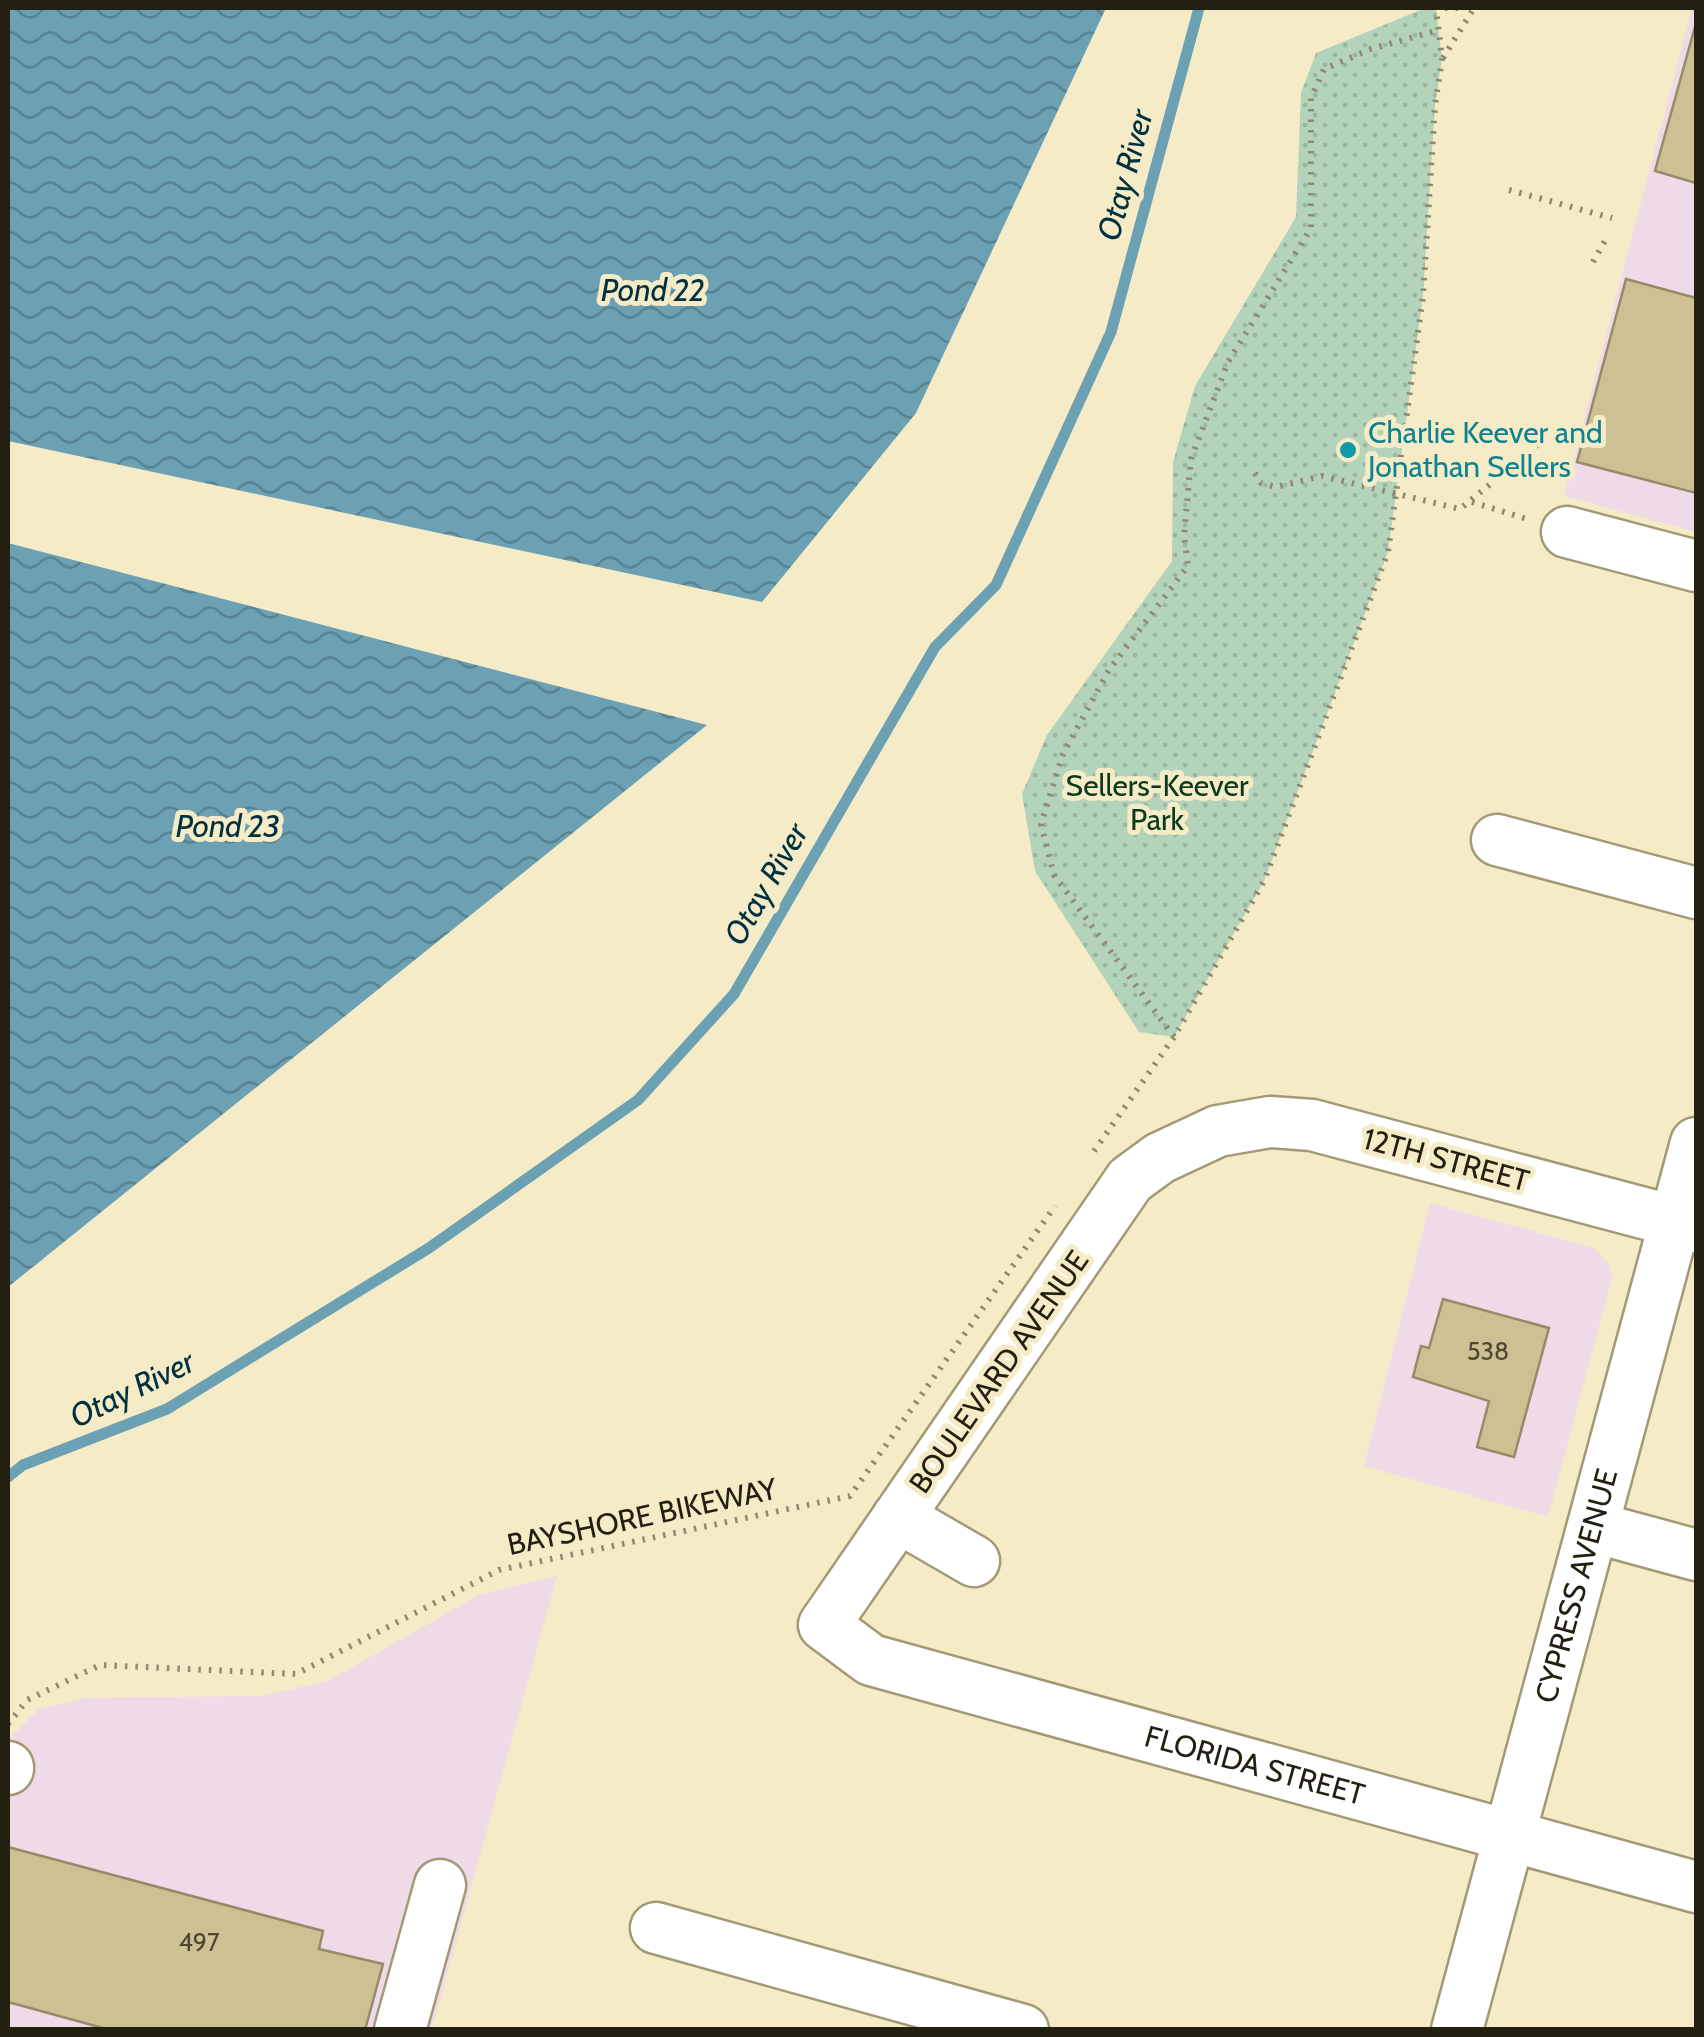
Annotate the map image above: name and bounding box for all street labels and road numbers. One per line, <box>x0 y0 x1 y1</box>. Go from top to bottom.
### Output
street label: 12TH STREET <box>1359 1120 1533 1199</box>
street label: BOULEVARD AVENUE <box>901 1243 1096 1500</box>
street label: CYPRESS AVENUE <box>1527 1465 1625 1707</box>
street label: BAYSHORE BIKEWAY <box>504 1470 781 1563</box>
street label: FLORIDA STREET <box>1141 1717 1369 1813</box>

